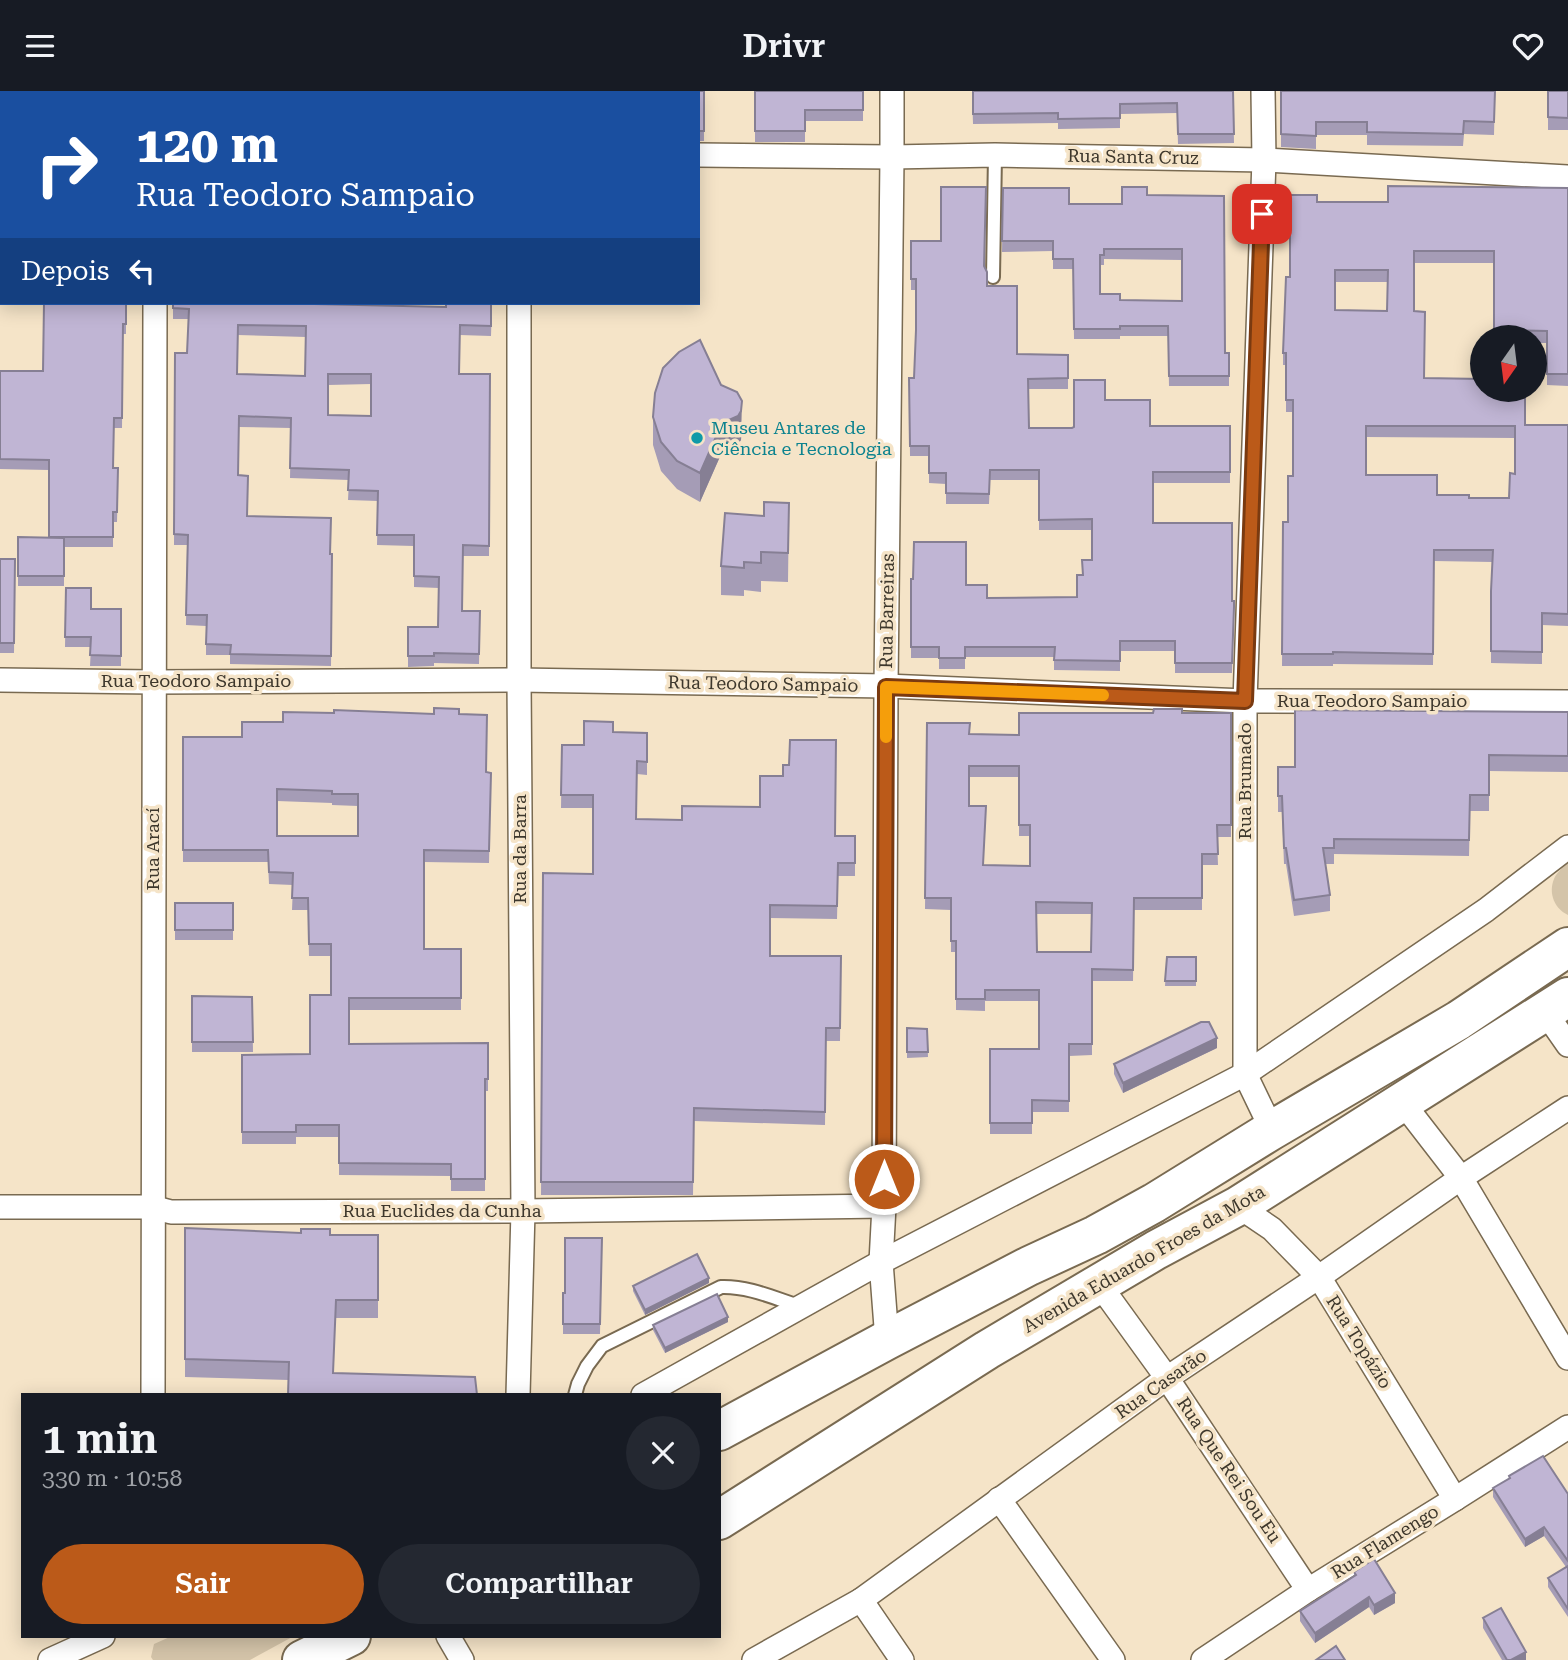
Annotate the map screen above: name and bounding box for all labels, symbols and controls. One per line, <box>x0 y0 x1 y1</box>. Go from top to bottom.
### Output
icon: menu <box>21 27 59 65</box>
text: Drivr <box>743 27 825 65</box>
icon: heart <box>1509 27 1547 65</box>
text: 120 m <box>136 117 278 174</box>
icon: right <box>21 119 112 210</box>
street label: Rua Santa Cruz <box>1067 145 1199 168</box>
text: Rua Teodoro Sampaio <box>136 176 475 214</box>
pin <box>1232 184 1292 244</box>
icon: arrive <box>1243 195 1281 233</box>
icon: left <box>123 252 161 290</box>
text: Depois <box>21 256 109 286</box>
north arrow <box>1470 325 1547 403</box>
map controls <box>1470 325 1547 402</box>
place label: Museu Antares de Ciência e Tecnologia <box>711 417 892 459</box>
marker: Museu Antares de Ciência e Tecnologia <box>689 430 705 446</box>
street label: Rua Barreiras <box>875 553 898 669</box>
street label: Rua Teodoro Sampaio <box>101 670 291 691</box>
street label: Rua Teodoro Sampaio <box>668 671 858 696</box>
street label: Rua Teodoro Sampaio <box>1277 690 1467 711</box>
street label: Rua Brumado <box>1234 723 1255 839</box>
street label: Rua da Barra <box>509 794 530 904</box>
street label: Rua Arací <box>142 807 163 890</box>
position arrow <box>847 1142 921 1216</box>
street label: Avenida Eduardo Froes da Mota <box>1019 1180 1269 1337</box>
street label: Rua Euclides da Cunha <box>342 1200 542 1221</box>
street label: Rua Topázio <box>1322 1291 1396 1392</box>
street label: Rua Casarão <box>1111 1344 1210 1423</box>
street label: Rua Que Rei Sou Eu <box>1173 1393 1286 1547</box>
text: 1 min <box>42 1414 158 1463</box>
button: close <box>626 1416 700 1490</box>
text: 330 m · 10:58 <box>42 1465 182 1492</box>
street label: Rua Flamengo <box>1327 1500 1442 1583</box>
button: Sair <box>42 1544 364 1624</box>
button: Compartilhar <box>378 1544 700 1624</box>

